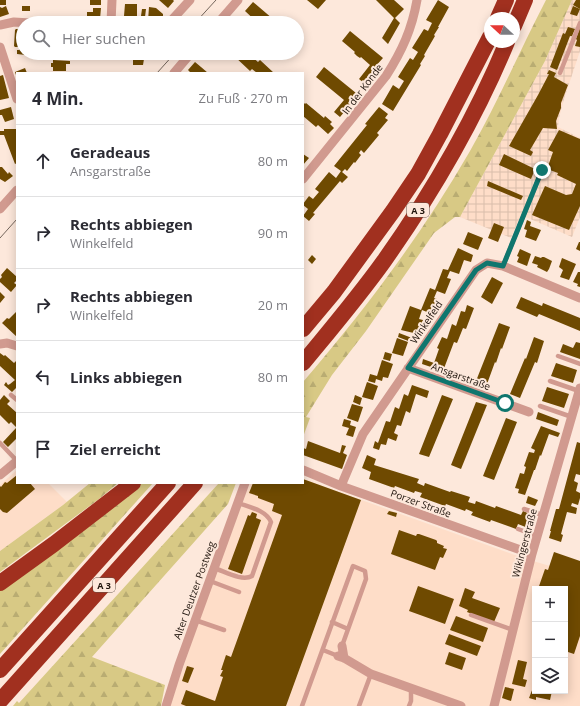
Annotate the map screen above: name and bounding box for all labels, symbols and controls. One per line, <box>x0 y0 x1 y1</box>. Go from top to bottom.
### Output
north arrow <box>484 12 520 48</box>
search box <box>16 16 304 60</box>
icon: search <box>30 27 52 49</box>
text: Hier suchen <box>62 28 146 48</box>
street label: In der Konde <box>338 61 386 117</box>
text: 4 Min. <box>32 87 83 110</box>
text: Zu Fuß · 270 m <box>199 89 288 107</box>
text: Geradeaus <box>70 142 150 162</box>
icon: ahead <box>32 150 54 172</box>
text: 80 m <box>258 152 288 170</box>
route end <box>533 161 551 179</box>
text: Ansgarstraße <box>70 162 151 180</box>
road number: A 3 <box>407 203 429 217</box>
text: Rechts abbiegen <box>70 214 193 234</box>
icon: right <box>32 222 54 244</box>
text: 90 m <box>258 224 288 242</box>
text: Winkelfeld <box>70 234 134 252</box>
text: Rechts abbiegen <box>70 286 193 306</box>
icon: right <box>32 294 54 316</box>
text: 20 m <box>258 296 288 314</box>
street label: Winkelfeld <box>407 298 445 346</box>
text: Winkelfeld <box>70 306 134 324</box>
street label: Ansgarstraße <box>429 359 493 393</box>
icon: left <box>32 366 54 388</box>
text: Links abbiegen <box>70 367 182 387</box>
text: 80 m <box>258 368 288 386</box>
route start <box>496 394 514 412</box>
icon: arrive <box>32 438 54 460</box>
text: Ziel erreicht <box>70 439 161 459</box>
street label: Porzer Straße <box>389 486 454 521</box>
street label: Wikingerstraße <box>508 507 540 579</box>
street label: Alter Deutzer Postweg <box>170 538 218 641</box>
road number: A 3 <box>93 578 115 592</box>
map controls <box>532 586 568 694</box>
button: + <box>532 586 568 622</box>
button: − <box>532 622 568 658</box>
button: layers <box>532 658 568 694</box>

